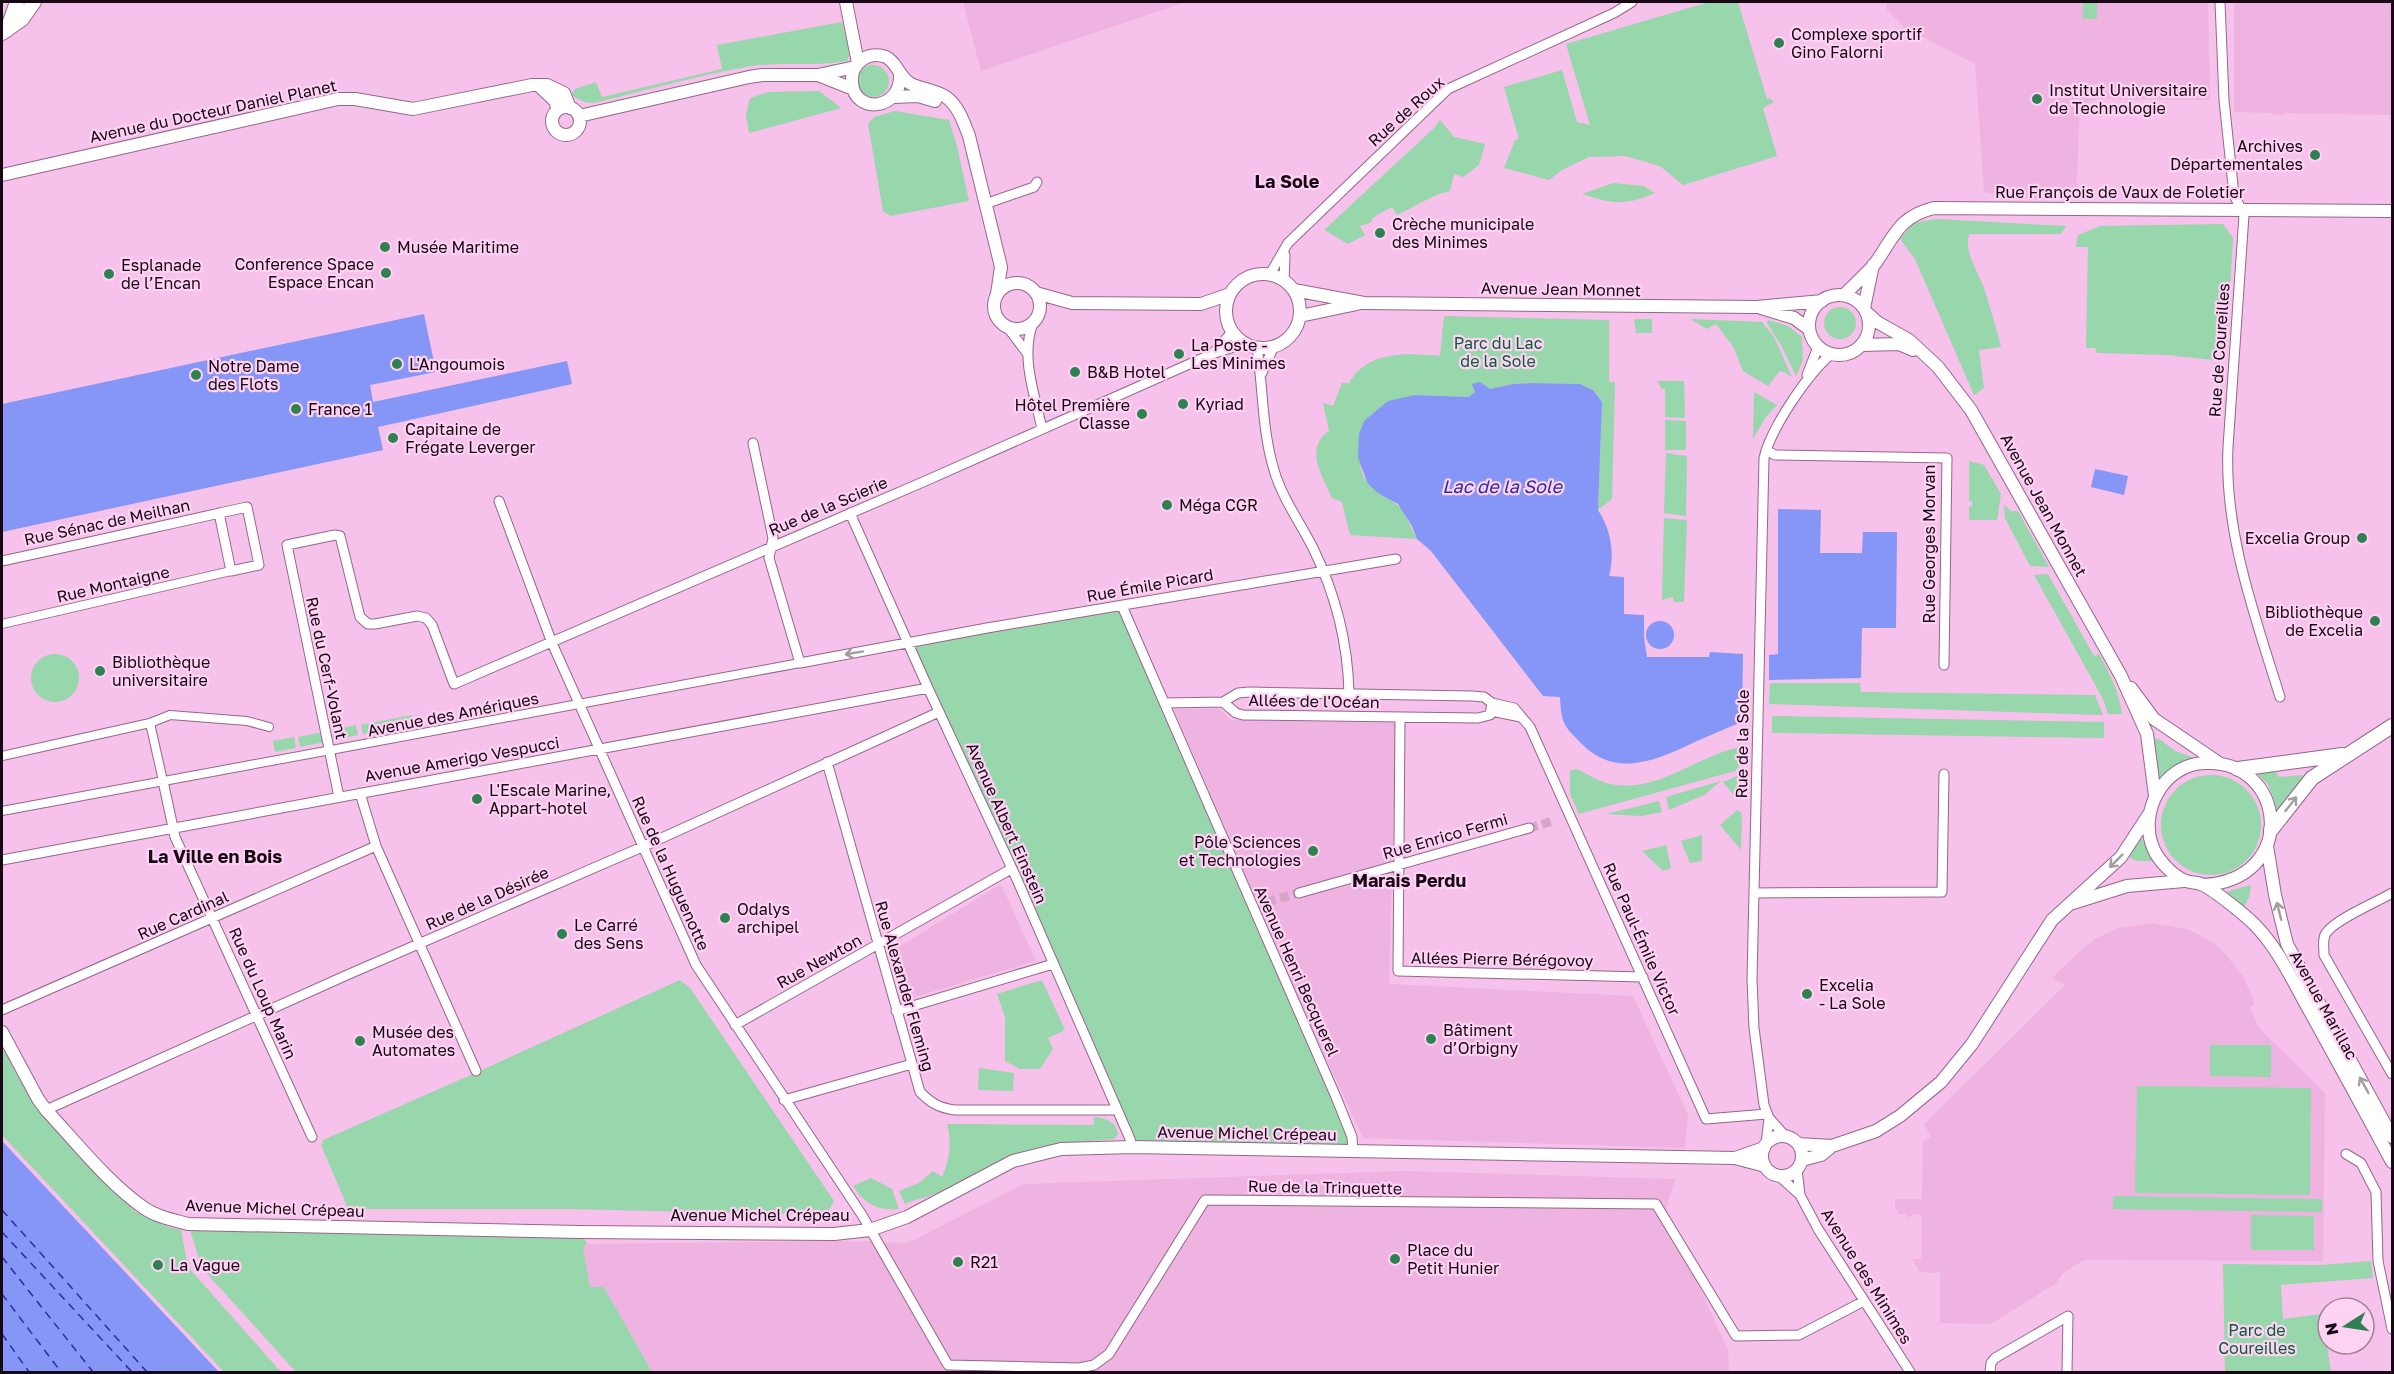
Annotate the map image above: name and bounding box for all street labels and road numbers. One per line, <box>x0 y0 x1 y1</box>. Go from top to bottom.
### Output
street label: Rue de Roux <box>1364 72 1448 150</box>
street label: Avenue du Docteur Daniel Planet <box>88 75 338 147</box>
street label: Rue François de Vaux de Foletier <box>1995 182 2245 202</box>
street label: Avenue Jean Monnet <box>1481 278 1641 300</box>
street label: Rue de Coureilles <box>2204 282 2234 418</box>
street label: Avenue Jean Monnet <box>1996 430 2092 580</box>
street label: Rue Georges Morvan <box>1919 465 1939 623</box>
street label: Rue de la Scierie <box>766 472 890 540</box>
street label: Rue Sénac de Meilhan <box>22 495 192 549</box>
street label: Rue Montaigne <box>55 561 171 607</box>
street label: Rue Émile Picard <box>1085 564 1215 606</box>
street label: Rue du Cerf-Volant <box>302 595 352 741</box>
street label: Avenue des Amériques <box>366 688 540 740</box>
street label: Rue de la Sole <box>1731 689 1753 799</box>
street label: Allées de l'Océan <box>1248 690 1380 712</box>
street label: Avenue Amerigo Vespucci <box>363 732 561 786</box>
street label: Avenue Albert Einstein <box>962 739 1052 907</box>
street label: Rue de la Huguenotte <box>628 793 714 953</box>
street label: Rue Enrico Fermi <box>1380 809 1510 863</box>
street label: Rue Paul-Émile Victor <box>1599 859 1685 1019</box>
street label: Rue de la Désirée <box>422 862 552 934</box>
street label: Avenue Henri Becquerel <box>1250 883 1344 1059</box>
street label: Rue Cardinal <box>134 886 232 944</box>
street label: Rue Alexander Fleming <box>871 898 939 1074</box>
street label: Rue du Loup Marin <box>225 924 301 1062</box>
street label: Rue Newton <box>773 929 865 993</box>
street label: Allées Pierre Bérégovoy <box>1411 947 1593 971</box>
street label: Avenue Marillac <box>2286 947 2362 1063</box>
street label: Avenue Michel Crépeau <box>1157 1121 1337 1145</box>
street label: Rue de la Trinquette <box>1248 1176 1402 1198</box>
street label: Avenue Michel Crépeau <box>185 1195 365 1221</box>
street label: Avenue des Minimes <box>1817 1204 1917 1348</box>
street label: Avenue Michel Crépeau <box>670 1205 850 1225</box>

